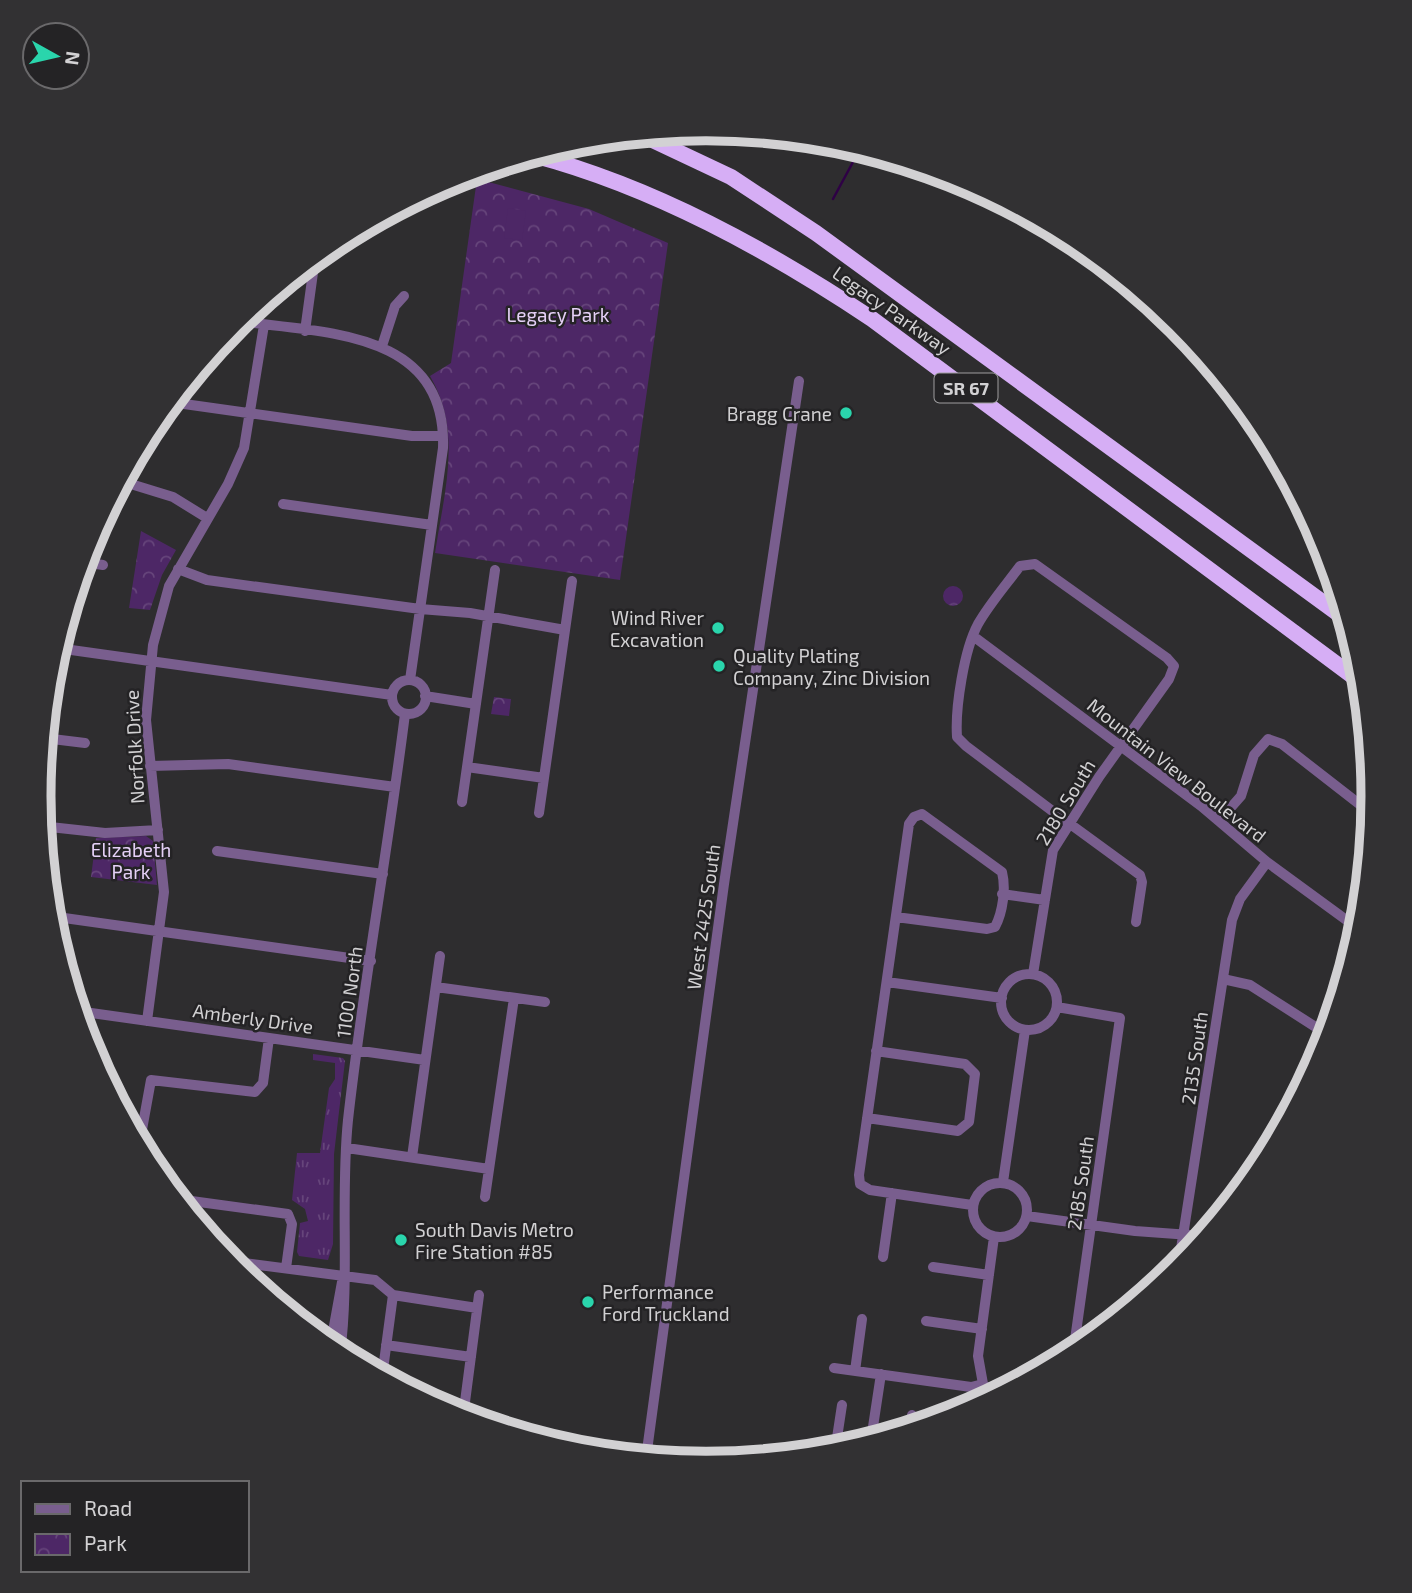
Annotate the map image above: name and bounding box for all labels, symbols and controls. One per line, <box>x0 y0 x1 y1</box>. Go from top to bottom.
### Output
north arrow <box>21 21 91 91</box>
text: N <box>61 50 86 67</box>
street label: Legacy Parkway <box>828 261 956 359</box>
park label: Legacy Park <box>507 303 610 326</box>
road number: SR 67 <box>934 374 998 402</box>
place label: Bragg Crane <box>727 402 832 425</box>
marker: Bragg Crane <box>838 405 854 421</box>
place label: Wind River Excavation <box>610 606 704 651</box>
marker: Wind River Excavation <box>710 620 726 636</box>
place label: Quality Plating Company, Zinc Division <box>733 644 930 689</box>
marker: Quality Plating Company, Zinc Division <box>711 658 727 674</box>
street label: Norfolk Drive <box>120 689 148 805</box>
street label: Mountain View Boulevard <box>1083 693 1271 847</box>
street label: 2180 South <box>1030 755 1100 849</box>
park label: Elizabeth Park <box>91 838 171 883</box>
street label: West 2425 South <box>681 843 725 991</box>
street label: 1100 North <box>331 945 367 1039</box>
street label: Amberly Drive <box>191 998 315 1038</box>
street label: 2135 South <box>1176 1010 1212 1106</box>
street label: 2185 South <box>1062 1134 1098 1232</box>
place label: South Davis Metro Fire Station #85 <box>415 1218 574 1263</box>
marker: South Davis Metro Fire Station #85 <box>393 1232 409 1248</box>
place label: Performance Ford Truckland <box>602 1280 730 1325</box>
marker: Performance Ford Truckland <box>580 1294 596 1310</box>
legend <box>21 1481 248 1572</box>
text: Road <box>84 1495 132 1520</box>
text: Park <box>84 1530 127 1555</box>

